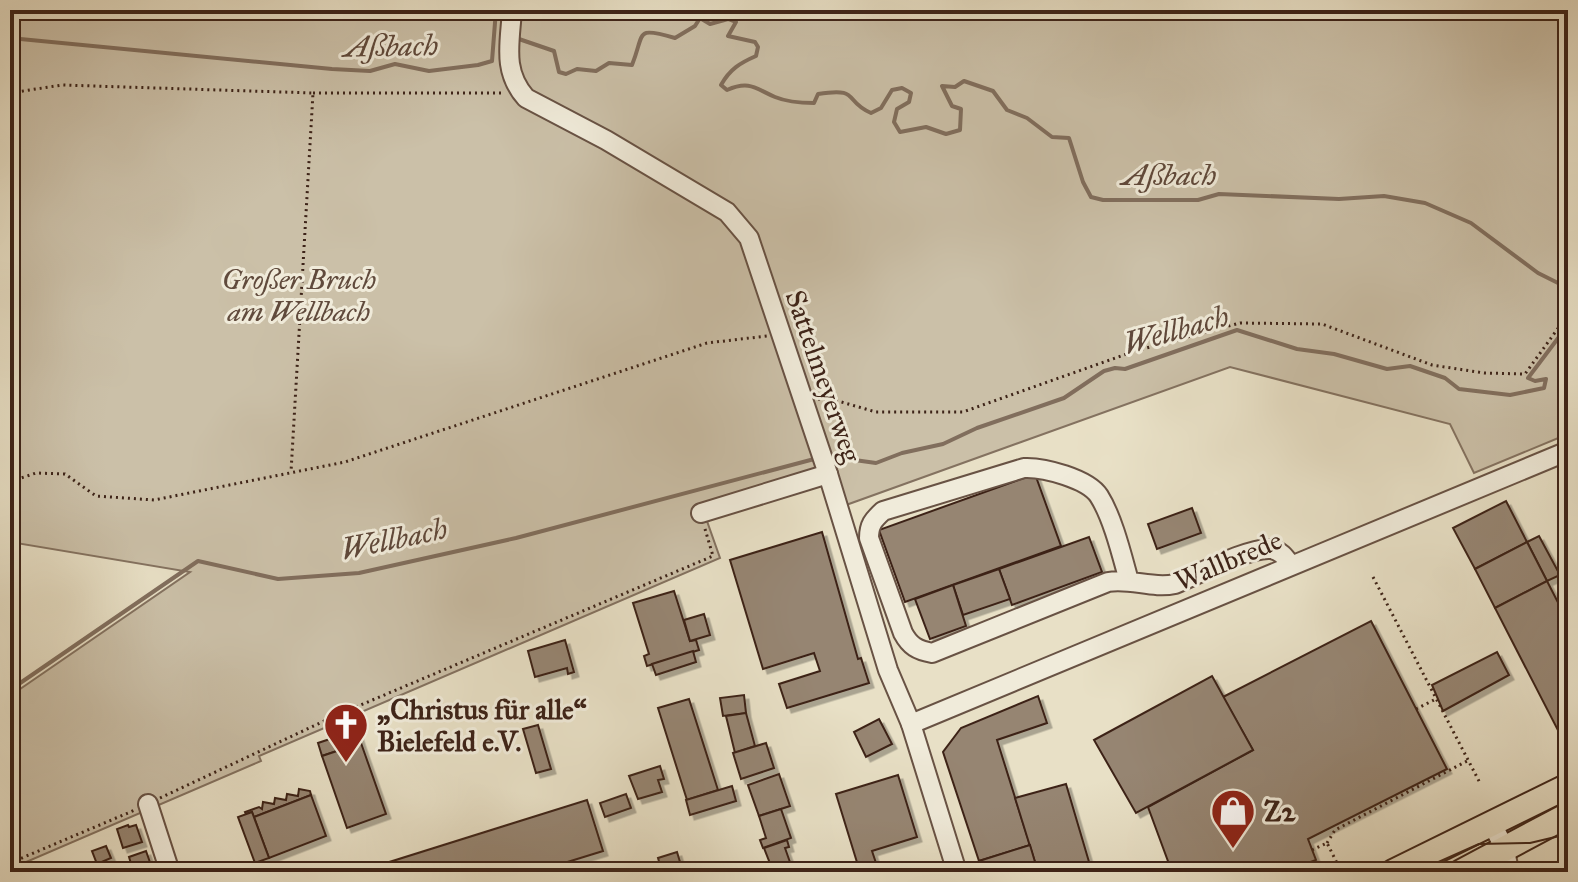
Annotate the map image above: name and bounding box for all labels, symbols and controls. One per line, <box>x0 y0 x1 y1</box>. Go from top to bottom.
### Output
water label: Aßbach <box>340 27 439 65</box>
water label: Aßbach <box>1119 157 1217 193</box>
park label: Großer Bruch am Wellbach <box>222 262 376 329</box>
street label: Sattelmeyerweg <box>778 285 870 468</box>
water label: Wellbach <box>1119 298 1233 362</box>
water label: Wellbach <box>338 510 451 568</box>
street label: Wallbrede <box>1169 522 1287 599</box>
place label: „Christus für alle“ Bielefeld e.V. <box>377 692 587 759</box>
church icon: „Christus für alle“ Bielefeld e.V. <box>322 701 370 764</box>
shop icon: Z2 <box>1209 787 1257 850</box>
place label: Z2 <box>1264 794 1296 829</box>

